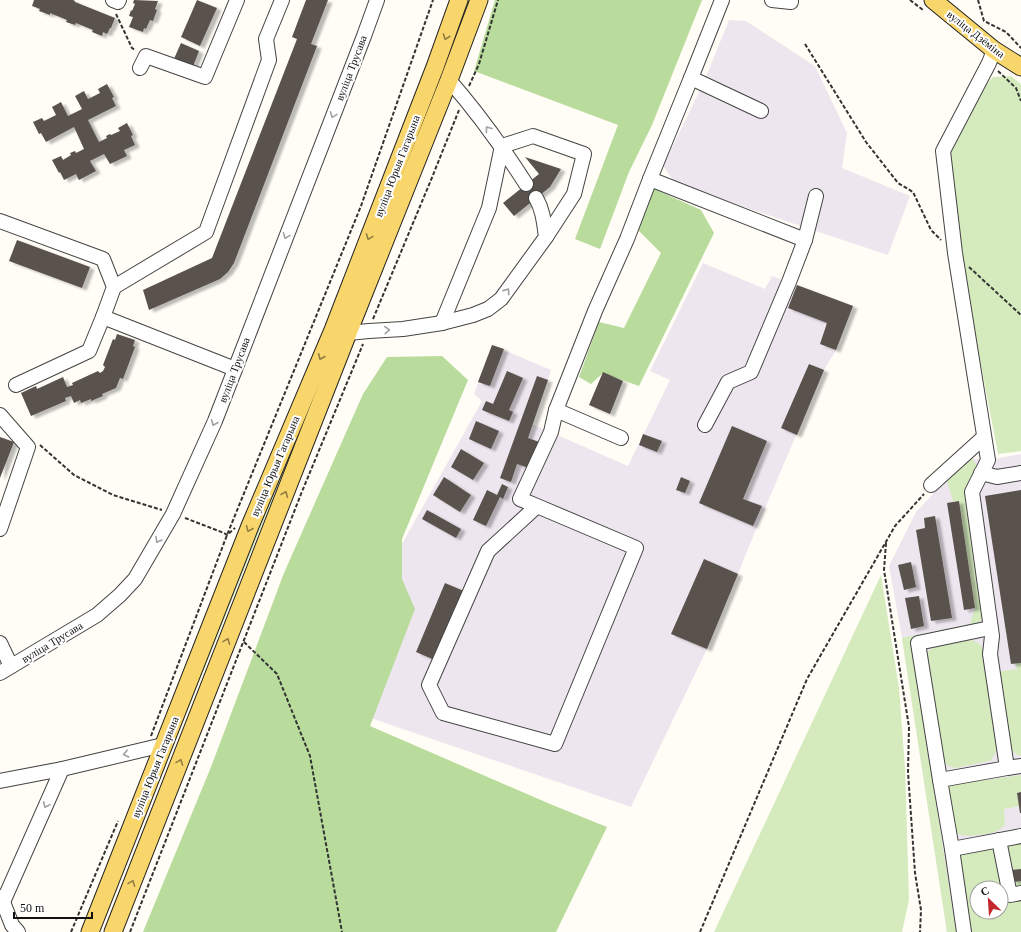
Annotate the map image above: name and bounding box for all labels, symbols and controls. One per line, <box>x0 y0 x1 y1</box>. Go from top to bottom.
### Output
street label: вуліца Дзёміна <box>945 8 1007 60</box>
one-way arrow <box>442 33 451 40</box>
street label: вуліца Трусава <box>333 34 369 102</box>
one-way arrow <box>330 111 338 118</box>
street label: вуліца Юрыя Гагарына <box>372 113 422 219</box>
one-way arrow <box>486 126 493 133</box>
one-way arrow <box>366 232 374 240</box>
one-way arrow <box>283 233 291 240</box>
one-way arrow <box>502 289 509 296</box>
one-way arrow <box>384 326 390 334</box>
street label: вуліца Трусава <box>216 336 252 404</box>
one-way arrow <box>318 353 326 361</box>
street label: вуліца Юрыя Гагарына <box>248 414 302 518</box>
one-way arrow <box>211 418 219 426</box>
one-way arrow <box>281 490 289 497</box>
one-way arrow <box>246 525 254 532</box>
one-way arrow <box>155 536 162 543</box>
street label: вуліца Трусава <box>19 619 85 665</box>
one-way arrow <box>223 637 231 644</box>
street label: вуліца Юрыя Гагарына <box>129 715 181 819</box>
one-way arrow <box>122 750 129 758</box>
one-way arrow <box>175 758 183 765</box>
one-way arrow <box>43 801 51 808</box>
one-way arrow <box>127 879 135 887</box>
north arrow <box>969 880 1009 920</box>
text: С <box>979 884 991 898</box>
scale bar <box>14 894 92 920</box>
text: 50 m <box>20 901 45 915</box>

